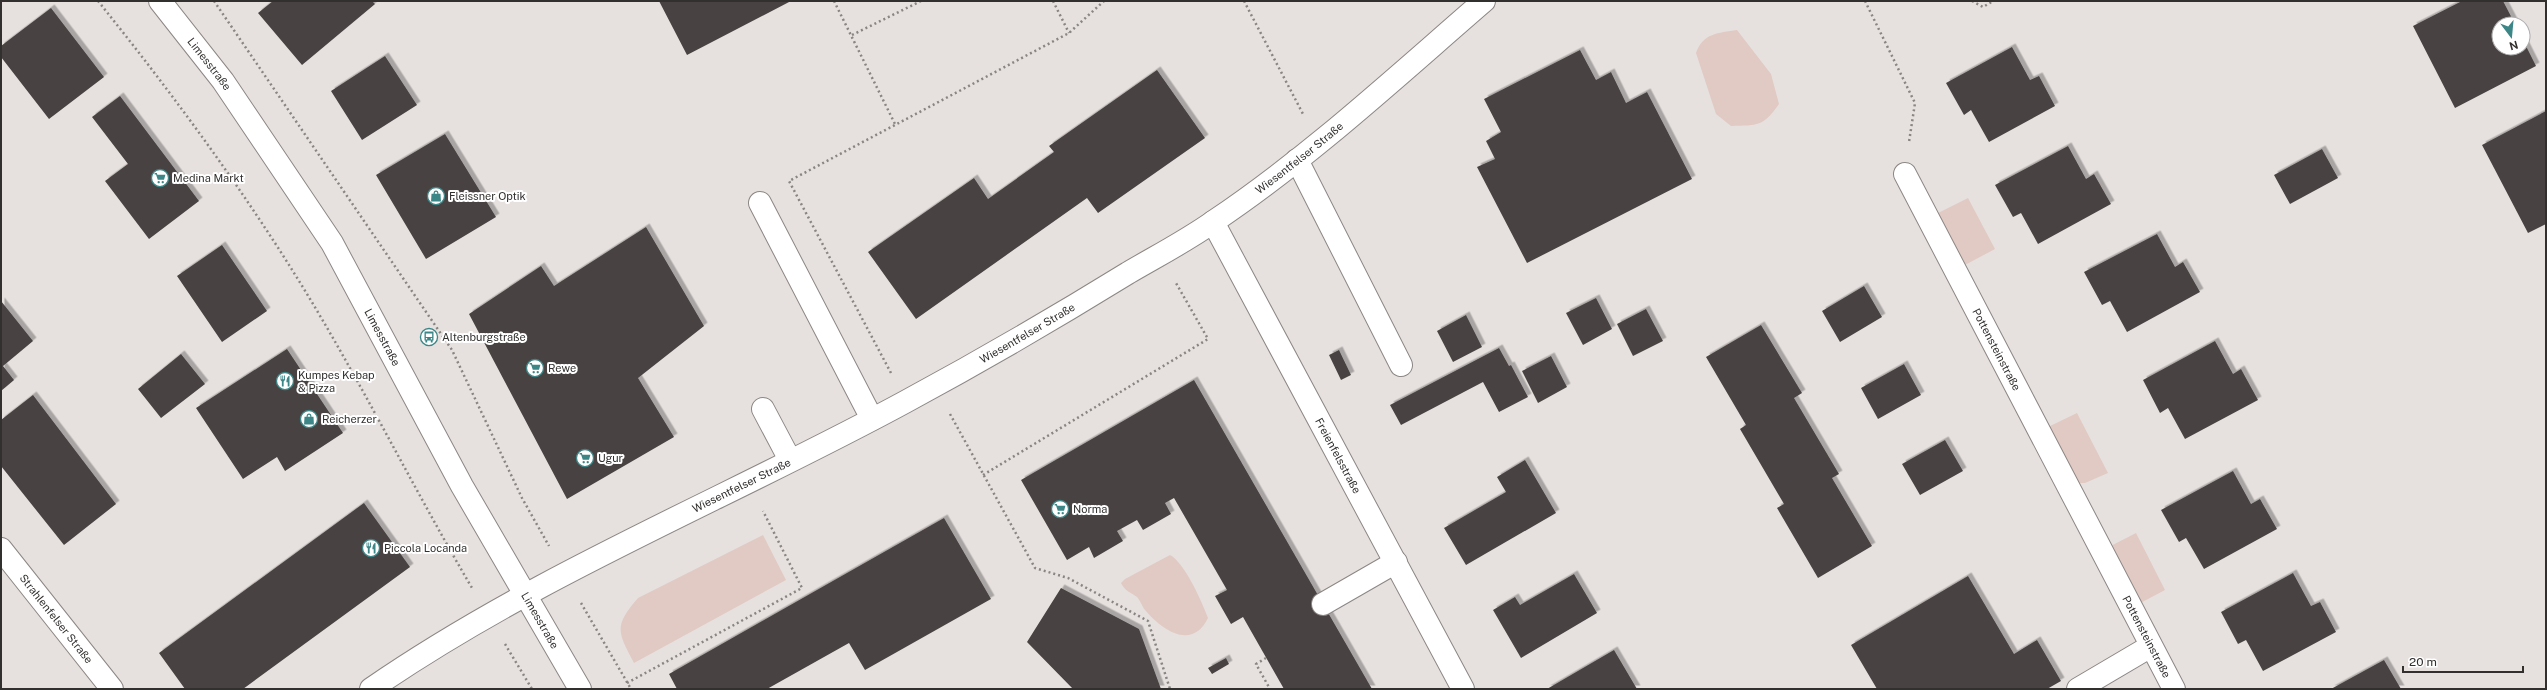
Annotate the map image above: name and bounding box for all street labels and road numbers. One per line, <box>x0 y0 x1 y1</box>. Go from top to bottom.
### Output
street label: Limesstraße <box>185 35 233 92</box>
street label: Wiesentfelser Straße <box>1253 120 1345 196</box>
street label: Wiesentfelser Straße <box>978 301 1077 365</box>
street label: Pottensteinstraße <box>1970 306 2023 393</box>
street label: Limesstraße <box>362 307 403 368</box>
street label: Freienfelsstraße <box>1313 416 1363 496</box>
street label: Wiesentfelser Straße <box>690 456 793 515</box>
street label: Strahlenfelser Straße <box>17 572 95 666</box>
street label: Limesstraße <box>519 590 561 651</box>
street label: Pottensteinstraße <box>2120 594 2173 680</box>

